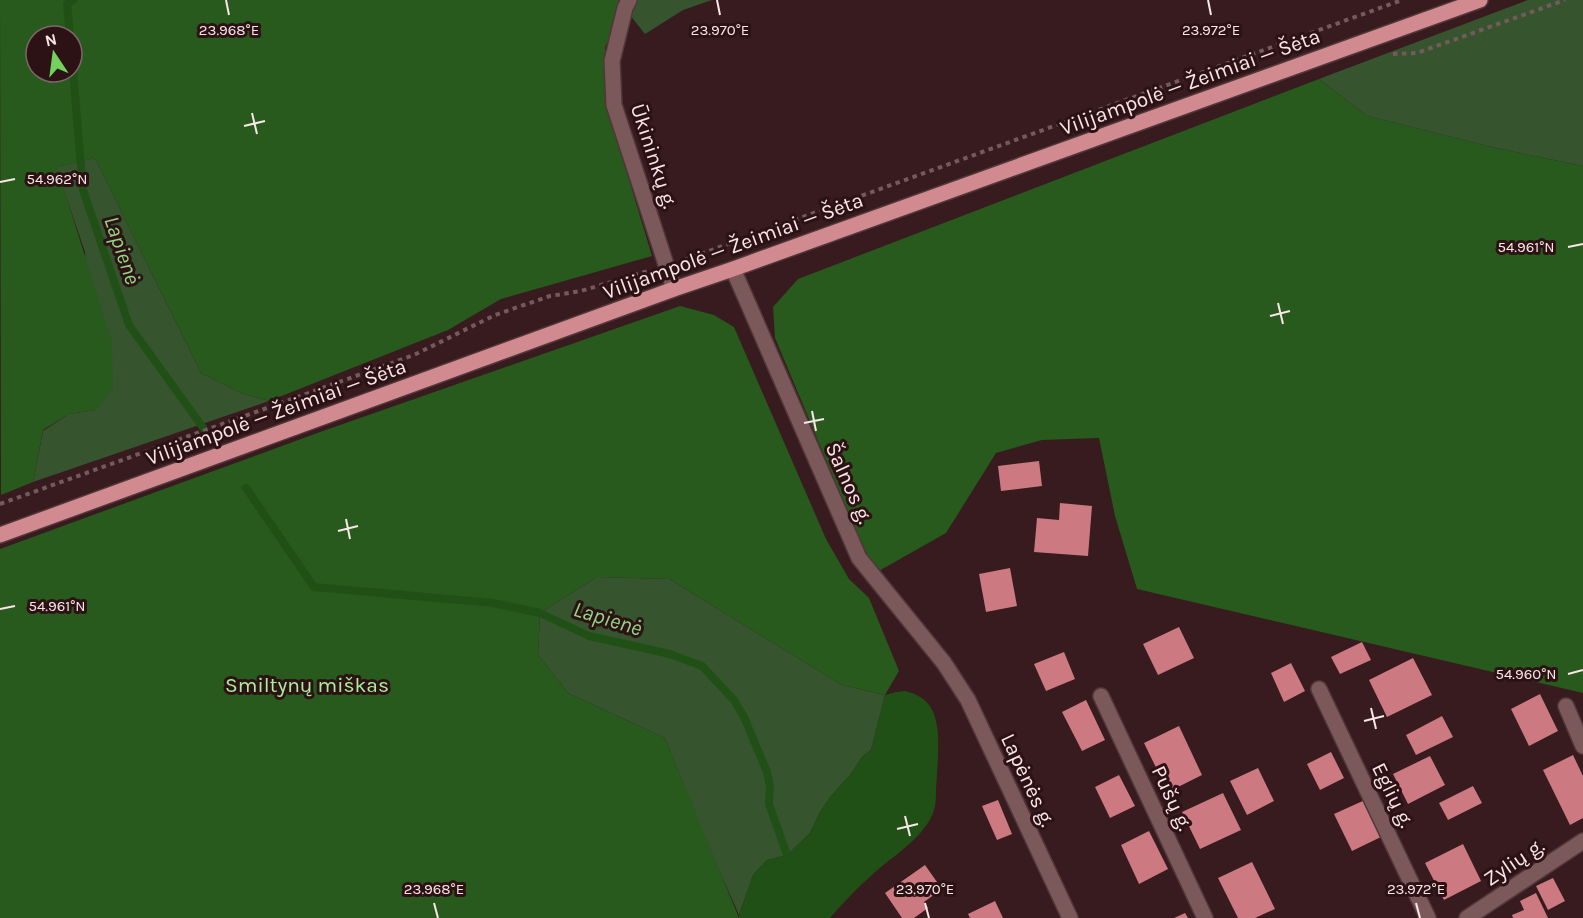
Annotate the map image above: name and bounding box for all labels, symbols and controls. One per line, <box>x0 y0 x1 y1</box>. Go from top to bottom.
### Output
text: 23.968°E <box>199 21 259 39</box>
text: 23.970°E <box>691 21 749 39</box>
text: 23.972°E <box>1182 21 1240 39</box>
north arrow <box>24 24 84 84</box>
street label: Vilijampolė — Žeimiai — Šėta <box>1057 24 1323 140</box>
text: N <box>43 29 58 50</box>
street label: Ūkininkų g. <box>626 101 682 212</box>
text: 54.962°N <box>27 170 87 188</box>
street label: Vilijampolė — Žeimiai — Šėta <box>600 188 866 304</box>
water label: Lapienė <box>98 213 146 288</box>
text: 54.961°N <box>1497 238 1555 256</box>
street label: Vilijampolė — Žeimiai — Šėta <box>143 354 409 470</box>
street label: Šalnos g. <box>821 439 878 527</box>
water label: Lapienė <box>570 596 645 642</box>
text: 54.961°N <box>28 597 86 615</box>
text: 54.960°N <box>1495 665 1557 683</box>
park label: Smiltynų miškas <box>225 673 389 697</box>
street label: Lapėnės g. <box>996 730 1060 830</box>
street label: Eglių g. <box>1367 759 1419 832</box>
street label: Pušų g. <box>1147 762 1197 834</box>
street label: Zylių g. <box>1479 833 1549 891</box>
text: 23.968°E <box>404 880 464 898</box>
text: 23.970°E <box>896 880 954 898</box>
text: 23.972°E <box>1387 880 1445 898</box>

